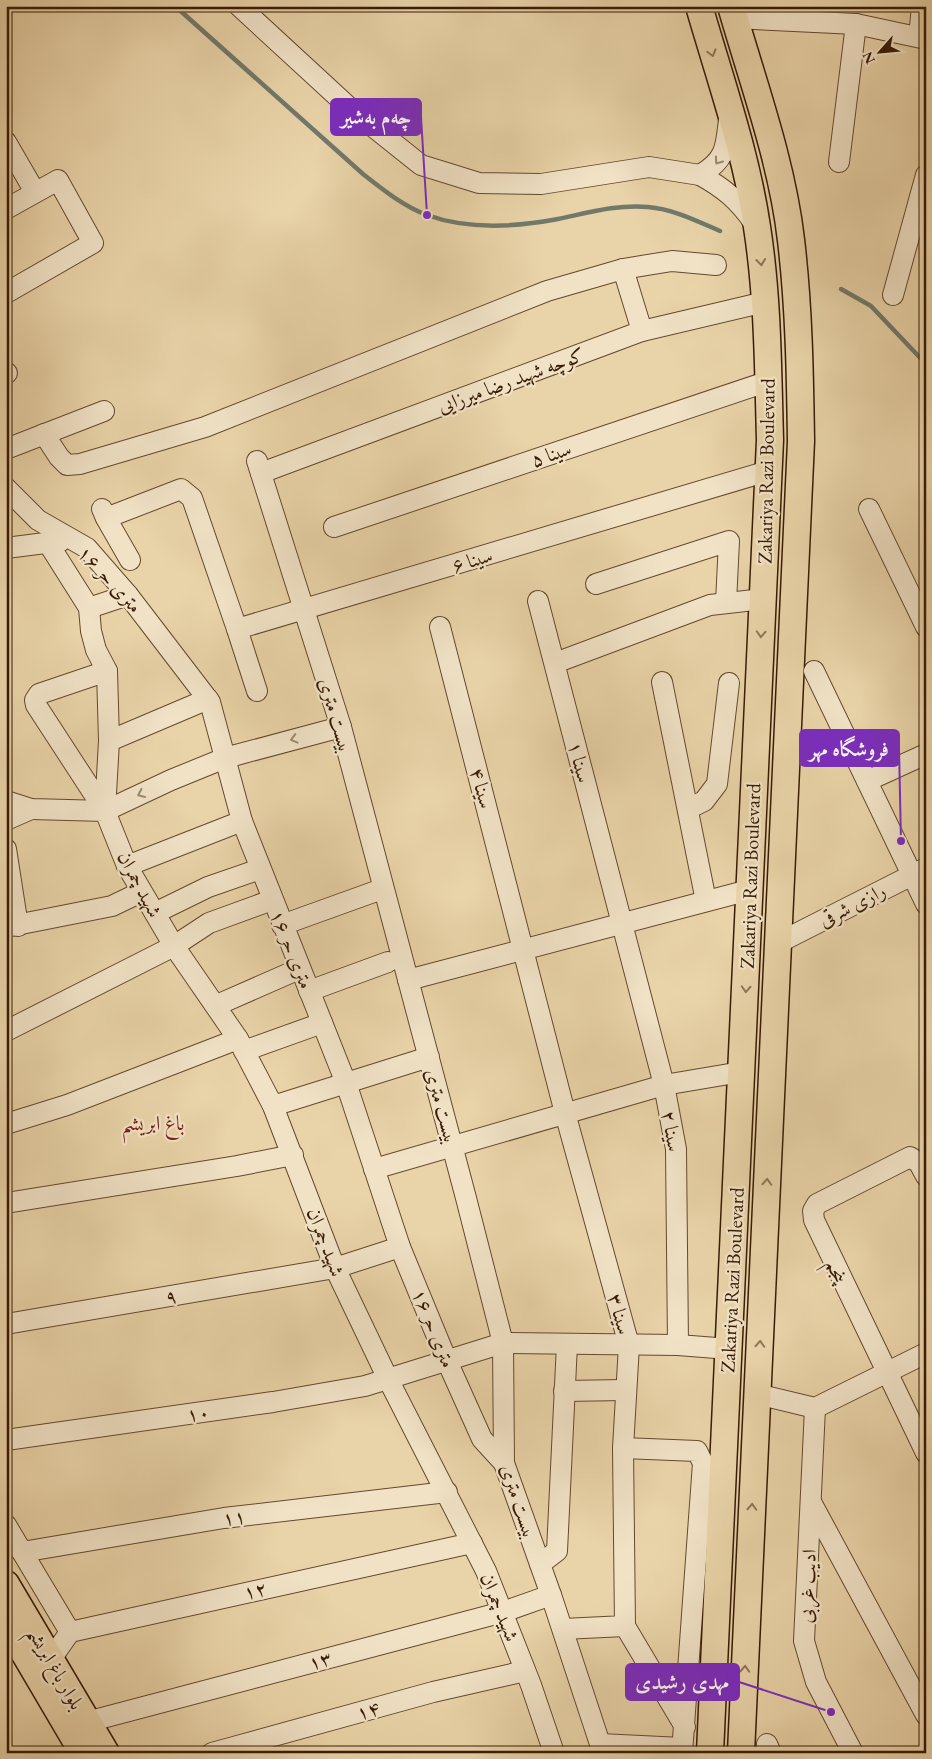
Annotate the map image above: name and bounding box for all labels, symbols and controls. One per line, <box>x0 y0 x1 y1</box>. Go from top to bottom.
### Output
north arrow <box>854 28 904 78</box>
text: N <box>858 48 879 67</box>
one-way arrow <box>707 49 717 57</box>
callout: چەم بەشیر <box>331 99 421 135</box>
text: چەم بەشیر <box>339 103 412 136</box>
one-way arrow <box>715 155 724 165</box>
one-way arrow <box>755 258 766 266</box>
street label: کوچه شهید رضا میرزایی <box>434 341 588 420</box>
street label: Zakariya Razi Boulevard <box>751 377 781 564</box>
street label: سینا ۵ <box>527 435 575 473</box>
street label: ۱۶ متری حر <box>72 540 148 618</box>
street label: سینا ۶ <box>448 542 496 578</box>
one-way arrow <box>756 630 766 638</box>
street label: بیست متری <box>313 675 359 755</box>
callout: فروشگاه مهر <box>800 730 899 766</box>
one-way arrow <box>290 734 298 744</box>
text: فروشگاه مهر <box>807 735 889 763</box>
street label: ۱ سینا <box>562 739 598 785</box>
street label: سینا ۴ <box>464 765 500 811</box>
street label: Zakariya Razi Boulevard <box>734 782 766 969</box>
one-way arrow <box>137 788 146 798</box>
street label: شهید چمران <box>112 846 168 922</box>
street label: رازی شرقی <box>814 877 890 934</box>
street label: ۱۶ متری حر <box>264 906 320 992</box>
one-way arrow <box>740 985 751 993</box>
street label: بیست متری <box>420 1066 464 1146</box>
district label: باغ ابریشم <box>121 1109 185 1144</box>
street label: سینا ۲ <box>656 1109 688 1153</box>
one-way arrow <box>762 1178 773 1186</box>
street label: Zakariya Razi Boulevard <box>714 1186 750 1373</box>
street label: شهید چمران <box>301 1204 351 1280</box>
street label: پنجم <box>815 1255 855 1292</box>
street label: ۹ <box>163 1282 179 1310</box>
street label: ۱۶ متری حر <box>406 1285 462 1371</box>
street label: سینا ۳ <box>602 1291 638 1337</box>
one-way arrow <box>754 1340 765 1348</box>
street label: ۱۰ <box>185 1398 211 1428</box>
street label: بیست متری <box>495 1461 543 1541</box>
one-way arrow <box>747 1502 758 1510</box>
street label: ۱۱ <box>221 1503 247 1531</box>
street label: ادیب غربی <box>792 1548 824 1624</box>
street label: شهید چمران <box>475 1569 525 1645</box>
street label: ۱۲ <box>241 1575 269 1605</box>
street label: بلوار باغ ابریشم <box>16 1622 90 1718</box>
street label: ۱۳ <box>305 1644 335 1676</box>
callout: مهدی رشیدی <box>626 1664 739 1700</box>
one-way arrow <box>740 1665 750 1672</box>
text: مهدی رشیدی <box>635 1668 729 1696</box>
street label: ۱۴ <box>353 1694 383 1726</box>

